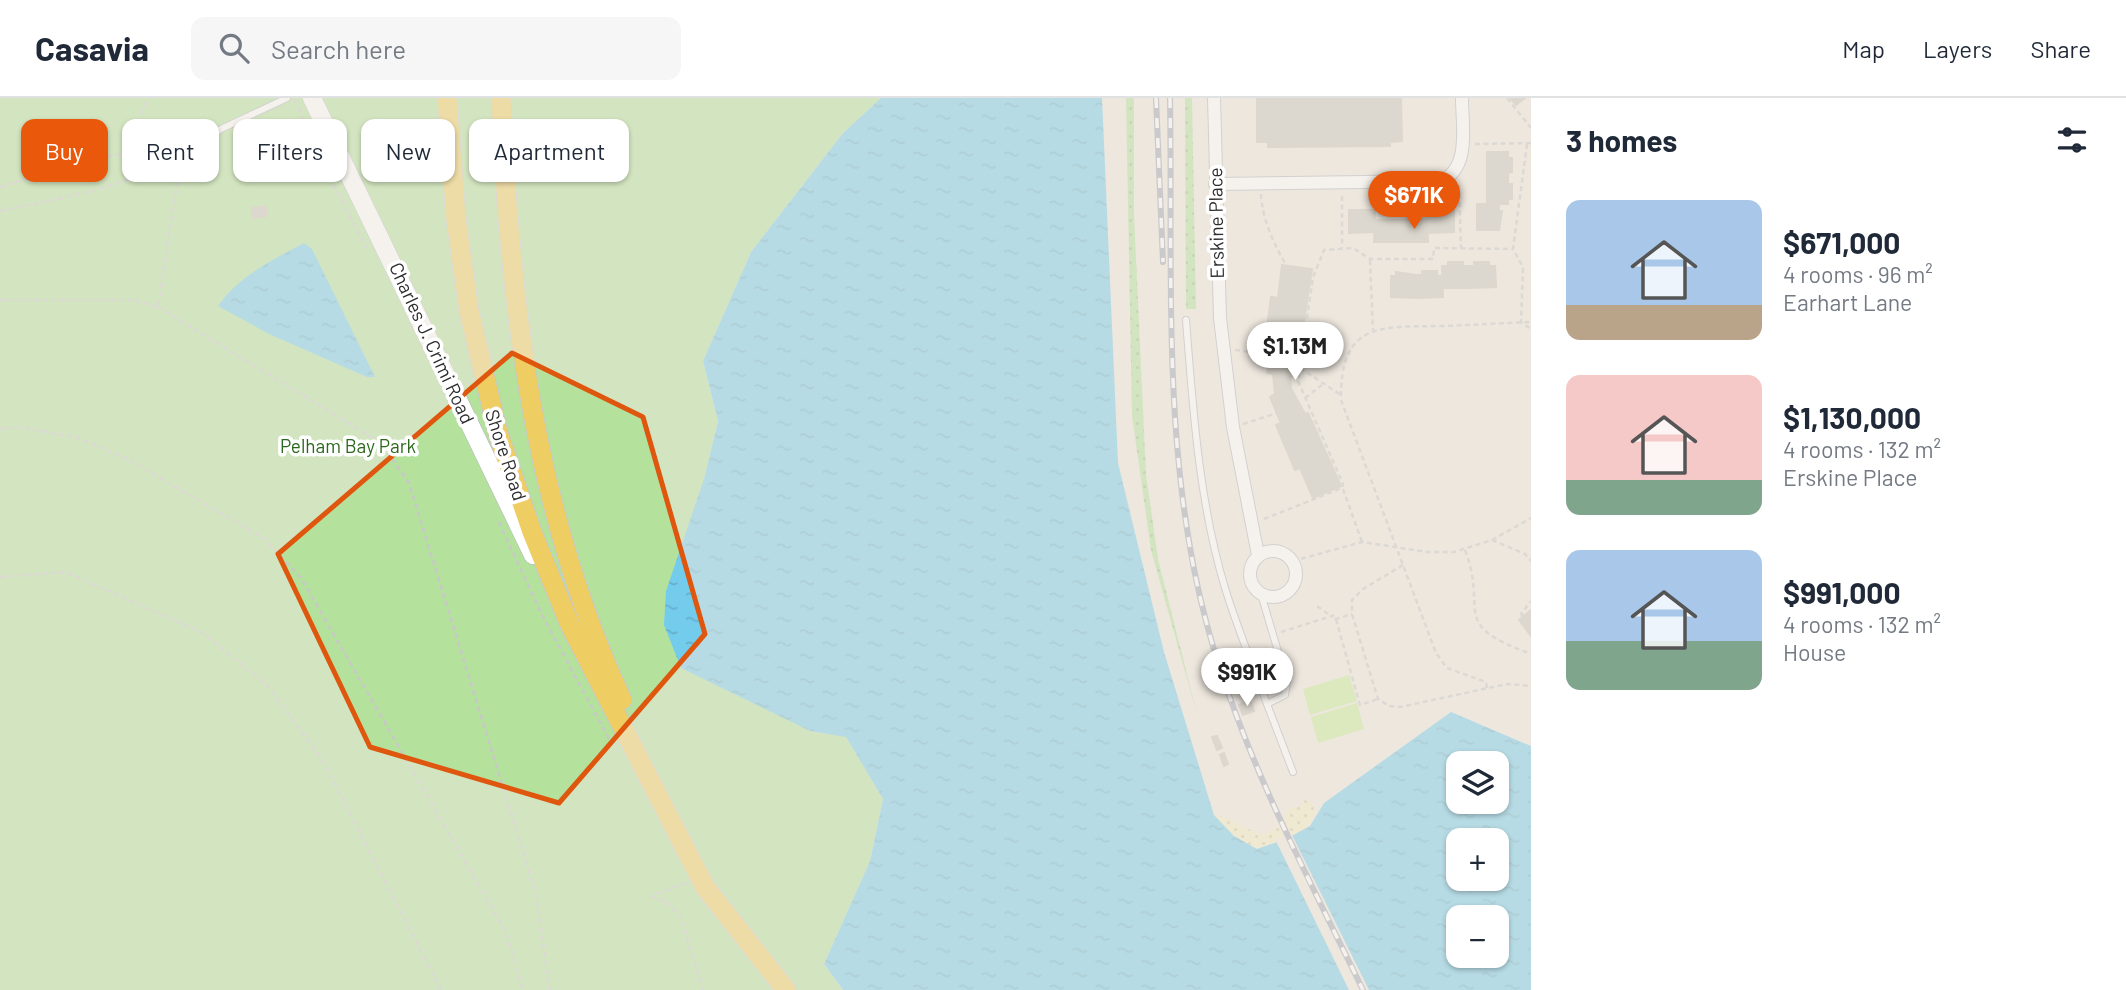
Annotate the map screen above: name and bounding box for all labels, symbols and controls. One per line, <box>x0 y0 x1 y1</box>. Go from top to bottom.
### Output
search box <box>191 17 681 80</box>
text: Casavia <box>35 28 149 68</box>
icon: search <box>215 29 253 67</box>
text: Search here <box>271 33 406 64</box>
text: Map <box>1842 34 1885 63</box>
text: Layers <box>1923 34 1992 63</box>
text: Share <box>2030 34 2091 63</box>
chip: Buy <box>21 119 108 182</box>
chip: Rent <box>122 119 219 182</box>
chip: Filters <box>233 119 347 182</box>
chip: New <box>361 119 455 182</box>
chip: Apartment <box>469 119 629 182</box>
icon: filters <box>2053 121 2091 159</box>
text: 3 homes <box>1566 122 1677 158</box>
street label: Erskine Place <box>1203 167 1228 279</box>
pin: $671K <box>1365 172 1463 231</box>
text: $671K <box>1384 180 1444 208</box>
text: $671,000 <box>1783 224 1900 260</box>
icon: home <box>1622 228 1706 312</box>
street label: Charles J. Crimi Road <box>385 259 480 427</box>
text: 4 rooms · 96 m² <box>1783 260 1933 288</box>
text: Earhart Lane <box>1783 288 1912 316</box>
pin: $1.13M <box>1238 322 1352 382</box>
text: $1.13M <box>1263 331 1327 359</box>
text: $1,130,000 <box>1783 399 1921 435</box>
icon: home <box>1622 403 1706 487</box>
street label: Shore Road <box>481 406 532 503</box>
park label: Pelham Bay Park <box>280 434 416 457</box>
text: 4 rooms · 132 m² <box>1783 435 1941 463</box>
text: Erskine Place <box>1783 463 1918 491</box>
text: $991,000 <box>1783 574 1901 610</box>
icon: home <box>1622 578 1706 662</box>
text: 4 rooms · 132 m² <box>1783 610 1941 638</box>
text: House <box>1783 638 1846 666</box>
pin: $991K <box>1198 648 1296 708</box>
text: $991K <box>1217 657 1277 685</box>
map controls <box>1446 751 1509 968</box>
button: layers <box>1446 751 1509 814</box>
button: + <box>1446 828 1509 891</box>
button: − <box>1446 905 1509 968</box>

